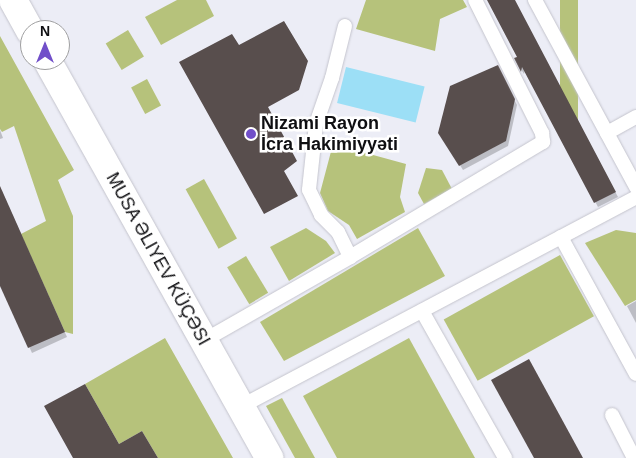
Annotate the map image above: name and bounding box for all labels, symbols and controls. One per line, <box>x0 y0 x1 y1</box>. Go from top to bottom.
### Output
north arrow <box>20 20 70 70</box>
text: N <box>40 23 50 39</box>
place label: Nizami Rayon İcra Hakimiyyəti <box>261 113 398 156</box>
marker: Nizami Rayon İcra Hakimiyyəti <box>245 128 257 140</box>
street label: MUSA ƏLIYEV KÜÇƏSI <box>101 168 215 350</box>

